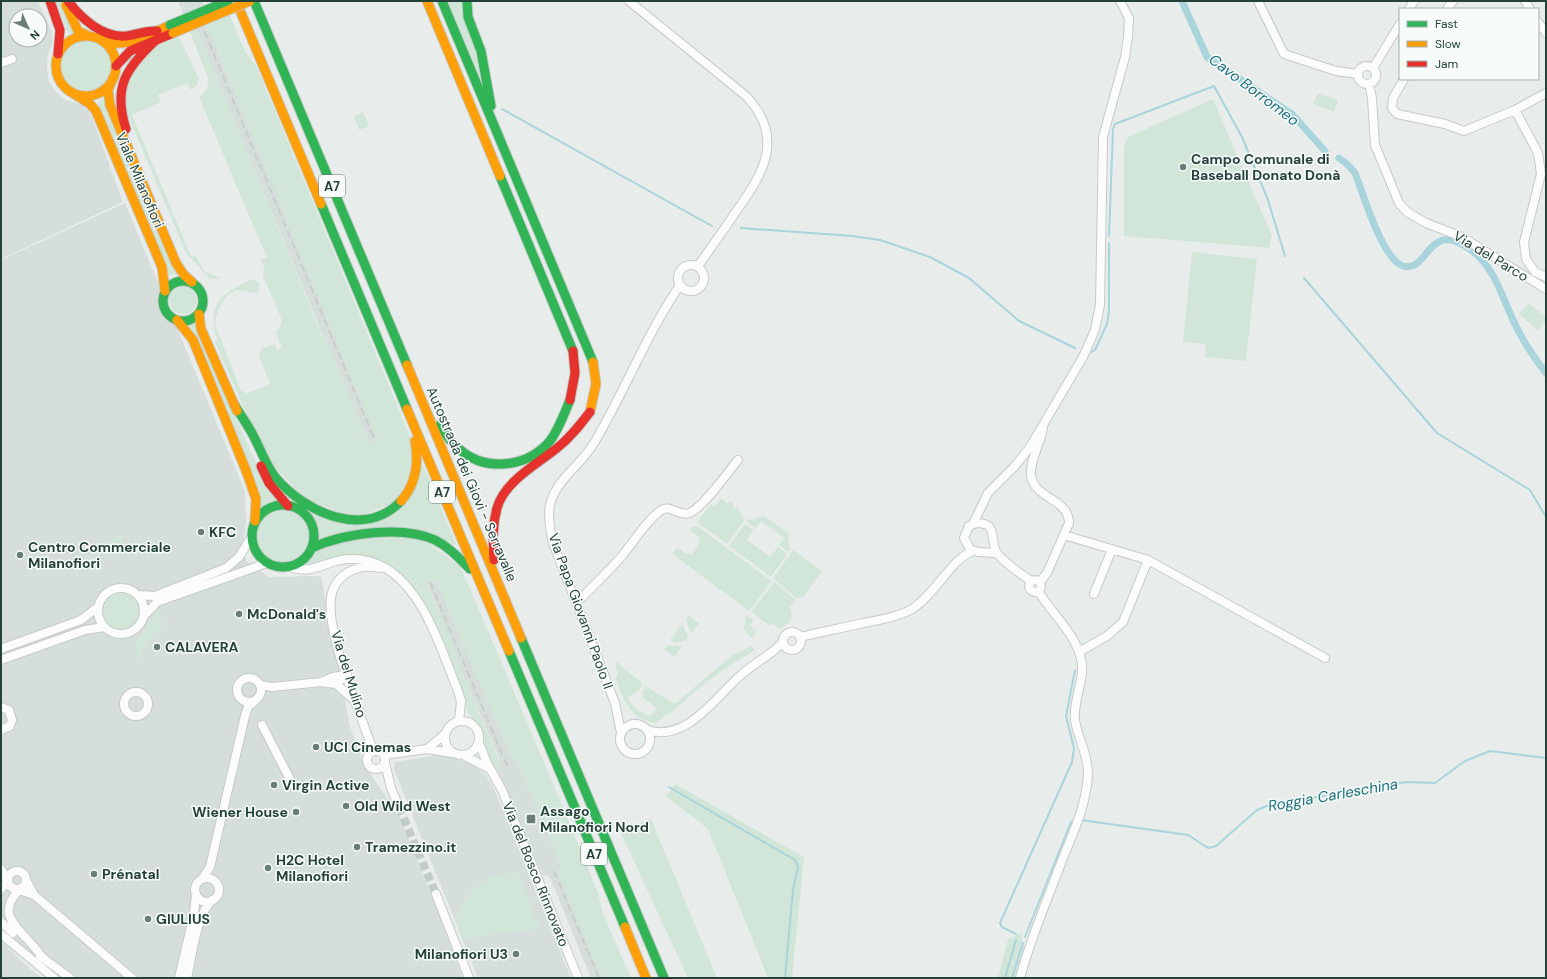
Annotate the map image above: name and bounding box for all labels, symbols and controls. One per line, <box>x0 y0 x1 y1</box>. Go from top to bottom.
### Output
north arrow <box>8 8 48 48</box>
legend <box>1399 8 1539 80</box>
text: Fast <box>1435 16 1458 32</box>
text: N <box>27 27 43 43</box>
text: Slow <box>1435 36 1461 52</box>
water label: Cavo Borromeo <box>1205 49 1303 131</box>
text: Jam <box>1435 56 1458 72</box>
street label: Viale Milanofiori <box>112 130 168 230</box>
place label: Campo Comunale di Baseball Donato Donà <box>1191 150 1340 184</box>
marker: Campo Comunale di Baseball Donato Donà <box>1178 162 1188 172</box>
road number: A7 <box>319 175 345 197</box>
street label: Via del Parco <box>1450 227 1532 285</box>
street label: Autostrada dei Giovi - Serravalle <box>423 384 521 584</box>
road number: A7 <box>429 481 455 503</box>
place label: KFC <box>209 523 236 541</box>
marker: KFC <box>196 527 206 537</box>
street label: Via Papa Giovanni Paolo II <box>544 531 618 691</box>
place label: Centro Commerciale Milanofiori <box>28 538 171 572</box>
marker: Centro Commerciale Milanofiori <box>15 550 25 560</box>
place label: McDonald's <box>247 605 326 623</box>
marker: McDonald's <box>234 609 244 619</box>
street label: Via del Mulino <box>327 628 371 720</box>
place label: CALAVERA <box>165 638 239 656</box>
marker: CALAVERA <box>152 642 162 652</box>
place label: UCI Cinemas <box>324 738 411 756</box>
marker: UCI Cinemas <box>311 742 321 752</box>
water label: Roggia Carleschina <box>1266 774 1400 816</box>
place label: Virgin Active <box>282 776 369 794</box>
marker: Virgin Active <box>269 780 279 790</box>
place label: Old Wild West <box>354 797 451 815</box>
street label: Via del Bosco Rinnovato <box>499 799 573 949</box>
marker: Old Wild West <box>341 801 351 811</box>
place label: Assago Milanofiori Nord <box>540 802 649 836</box>
place label: Wiener House <box>192 803 288 821</box>
marker: Wiener House <box>291 807 301 817</box>
marker: Assago Milanofiori Nord <box>525 813 537 825</box>
place label: Tramezzino.it <box>365 838 456 856</box>
marker: Tramezzino.it <box>352 842 362 852</box>
road number: A7 <box>581 843 607 865</box>
place label: H2C Hotel Milanofiori <box>276 851 348 885</box>
marker: H2C Hotel Milanofiori <box>263 863 273 873</box>
place label: Prénatal <box>102 865 159 883</box>
marker: Prénatal <box>89 869 99 879</box>
place label: GIULIUS <box>156 910 210 928</box>
marker: GIULIUS <box>143 914 153 924</box>
place label: Milanofiori U3 <box>415 945 508 963</box>
marker: Milanofiori U3 <box>511 949 521 959</box>

